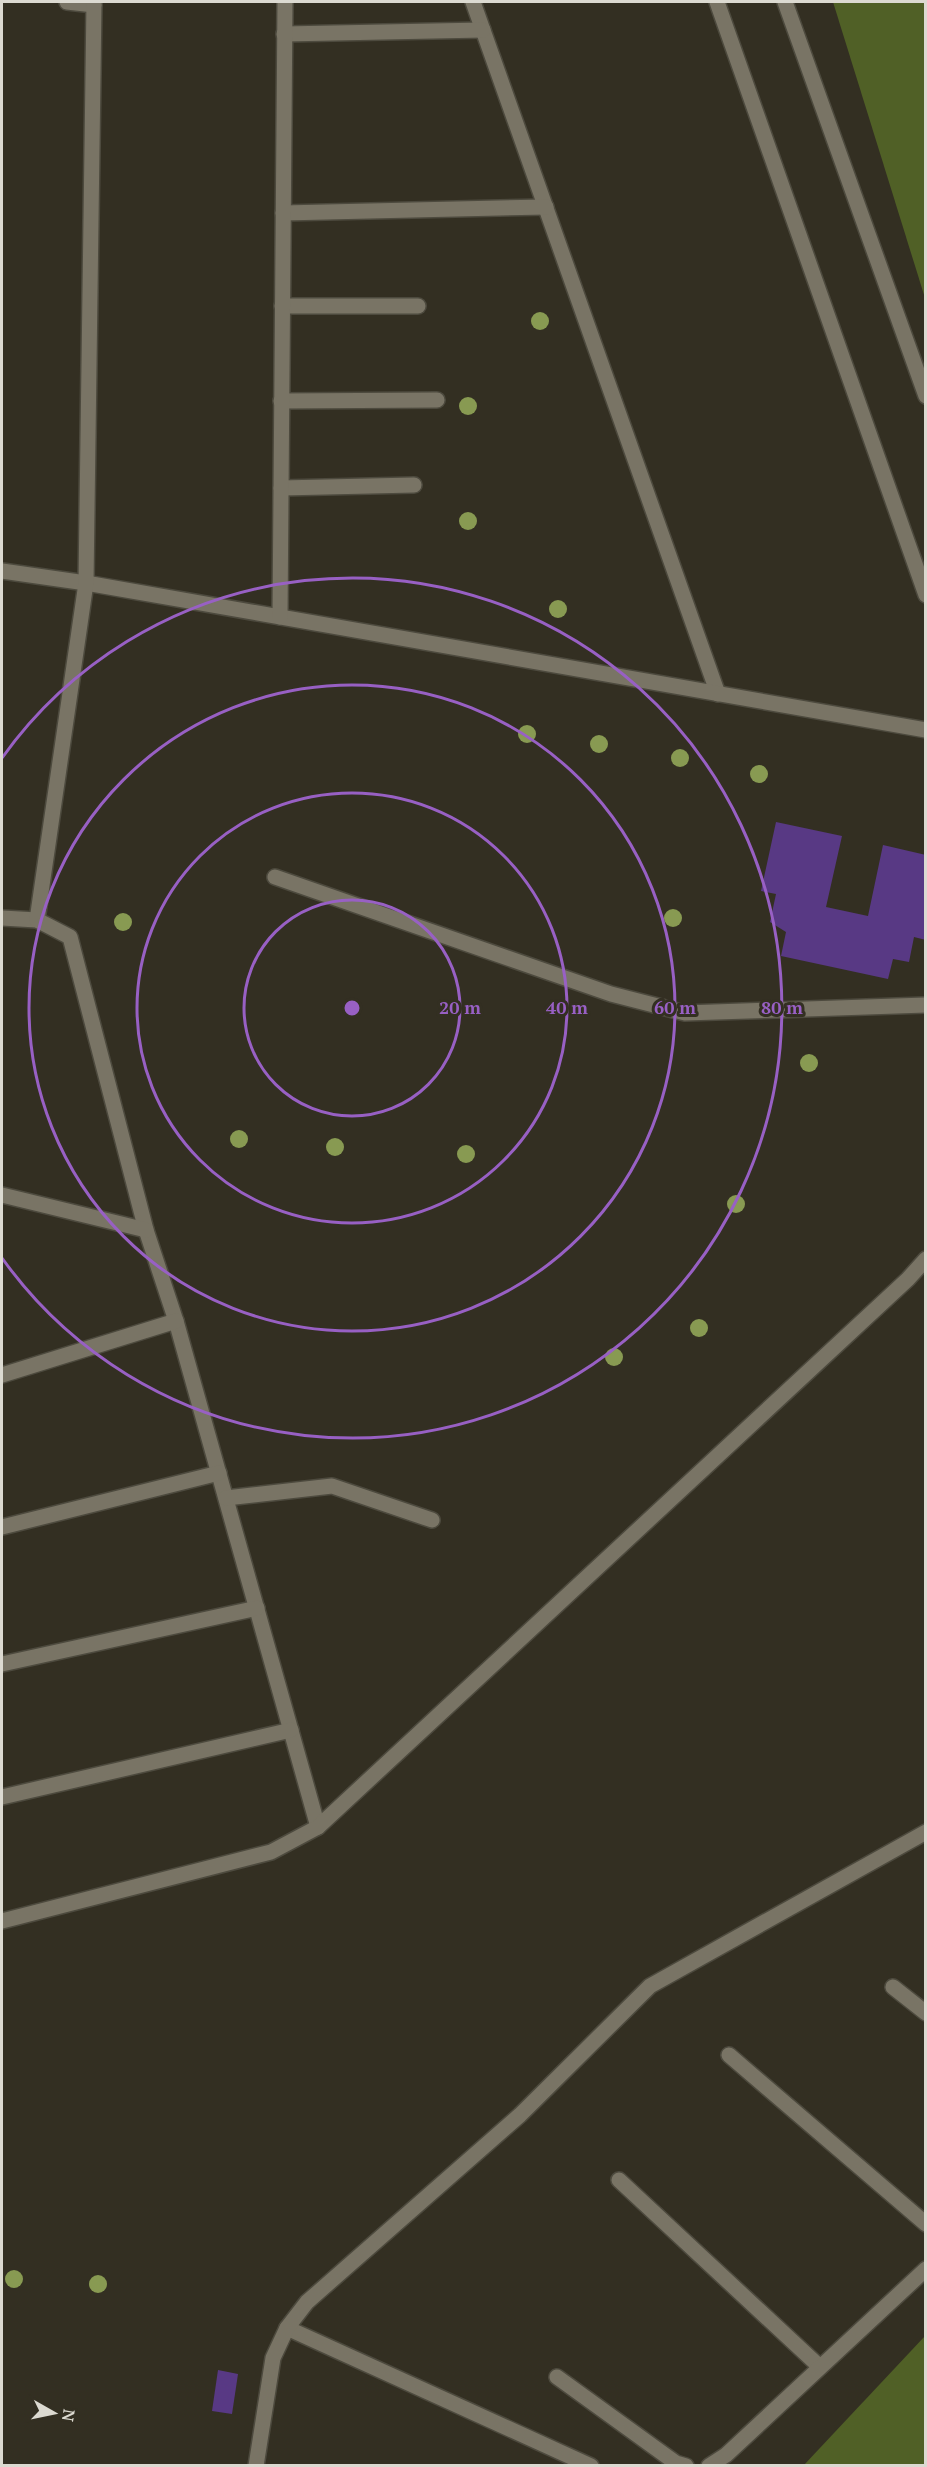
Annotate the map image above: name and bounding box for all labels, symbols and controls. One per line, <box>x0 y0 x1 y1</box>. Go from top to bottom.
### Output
text: 20 m <box>439 995 481 1019</box>
text: 40 m <box>546 995 588 1019</box>
text: 60 m <box>654 995 696 1019</box>
text: 80 m <box>761 995 803 1019</box>
centre of rings <box>342 998 362 1018</box>
north arrow <box>24 2383 84 2443</box>
text: N <box>57 2408 81 2423</box>

